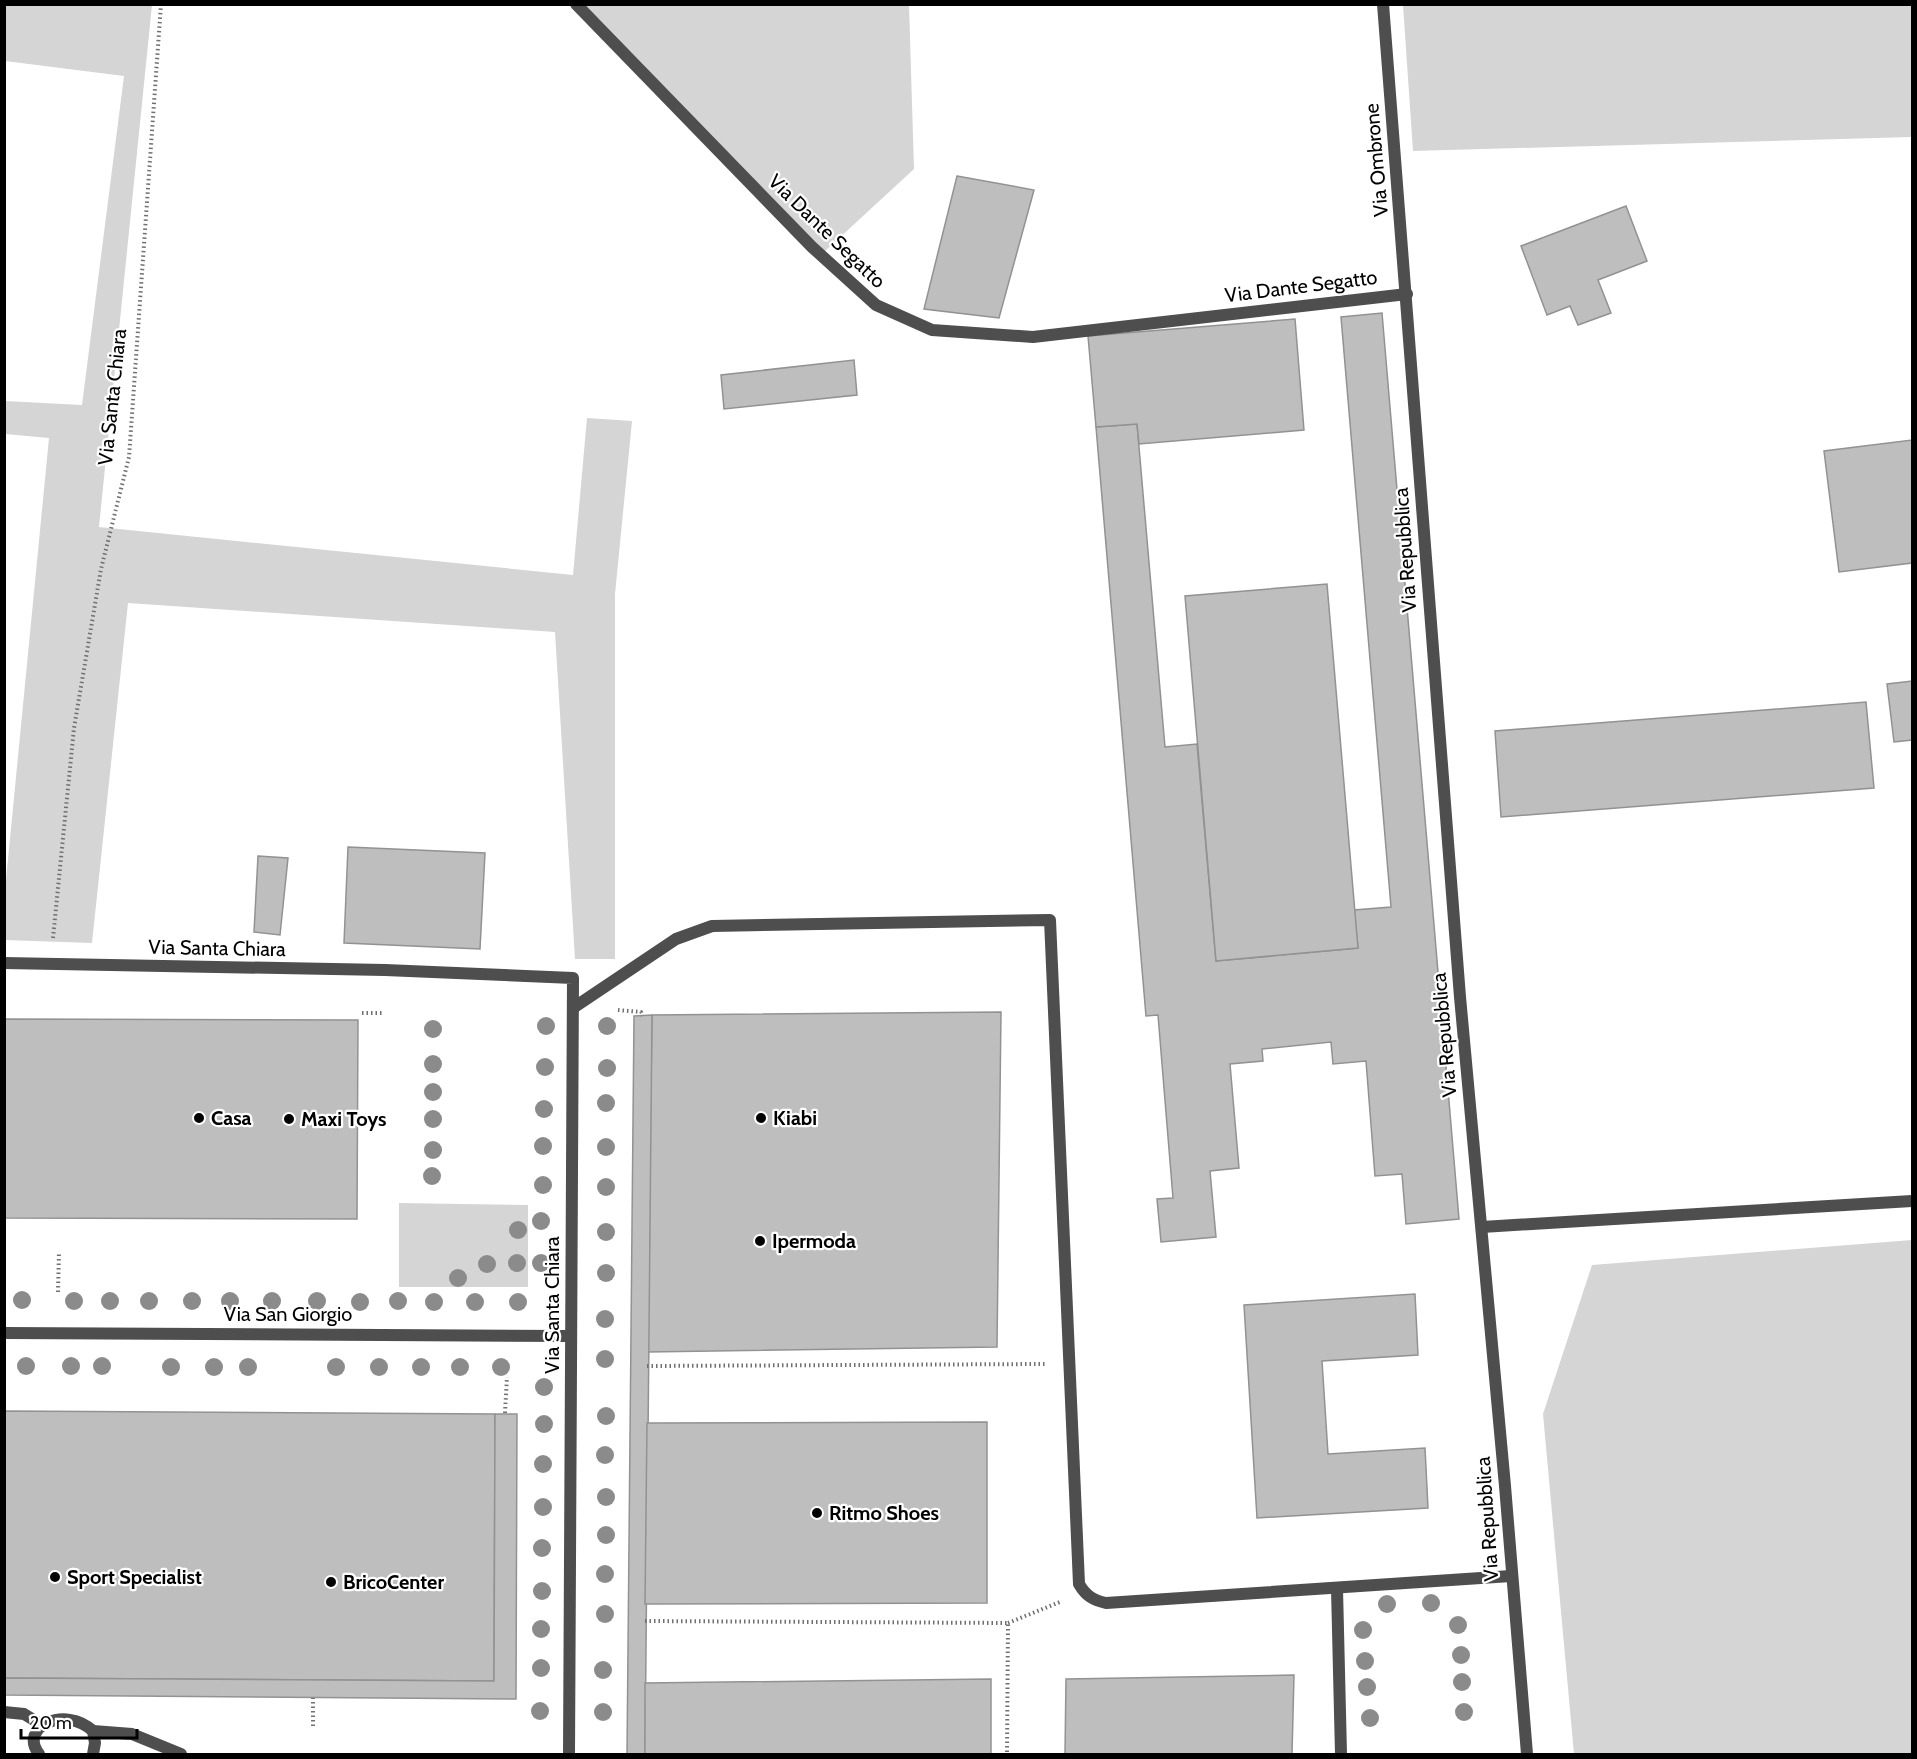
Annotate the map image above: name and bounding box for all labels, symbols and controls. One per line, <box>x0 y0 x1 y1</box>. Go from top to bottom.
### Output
street label: Via Ombrone <box>1359 102 1393 218</box>
street label: Via Dante Segatto <box>763 169 891 293</box>
street label: Via Dante Segatto <box>1223 265 1379 307</box>
street label: Via Santa Chiara <box>93 327 131 467</box>
street label: Via Repubblica <box>1389 487 1421 613</box>
street label: Via Santa Chiara <box>148 935 286 961</box>
street label: Via Repubblica <box>1427 971 1461 1098</box>
place label: Casa <box>211 1106 252 1130</box>
place label: Kiabi <box>773 1106 817 1130</box>
place label: Maxi Toys <box>301 1107 387 1131</box>
marker: Casa <box>192 1111 206 1125</box>
marker: Kiabi <box>754 1111 768 1125</box>
marker: Maxi Toys <box>282 1112 296 1126</box>
place label: Ipermoda <box>772 1229 856 1253</box>
marker: Ipermoda <box>753 1234 767 1248</box>
street label: Via Santa Chiara <box>540 1236 564 1374</box>
street label: Via San Giorgio <box>224 1302 352 1326</box>
street label: Via Repubblica <box>1471 1456 1503 1582</box>
place label: Ritmo Shoes <box>829 1501 939 1525</box>
marker: Ritmo Shoes <box>810 1506 824 1520</box>
place label: Sport Specialist <box>67 1565 202 1589</box>
marker: Sport Specialist <box>48 1570 62 1584</box>
place label: BricoCenter <box>343 1570 444 1594</box>
marker: BricoCenter <box>324 1575 338 1589</box>
scale bar <box>21 1702 136 1740</box>
text: 20 m <box>30 1712 72 1734</box>

